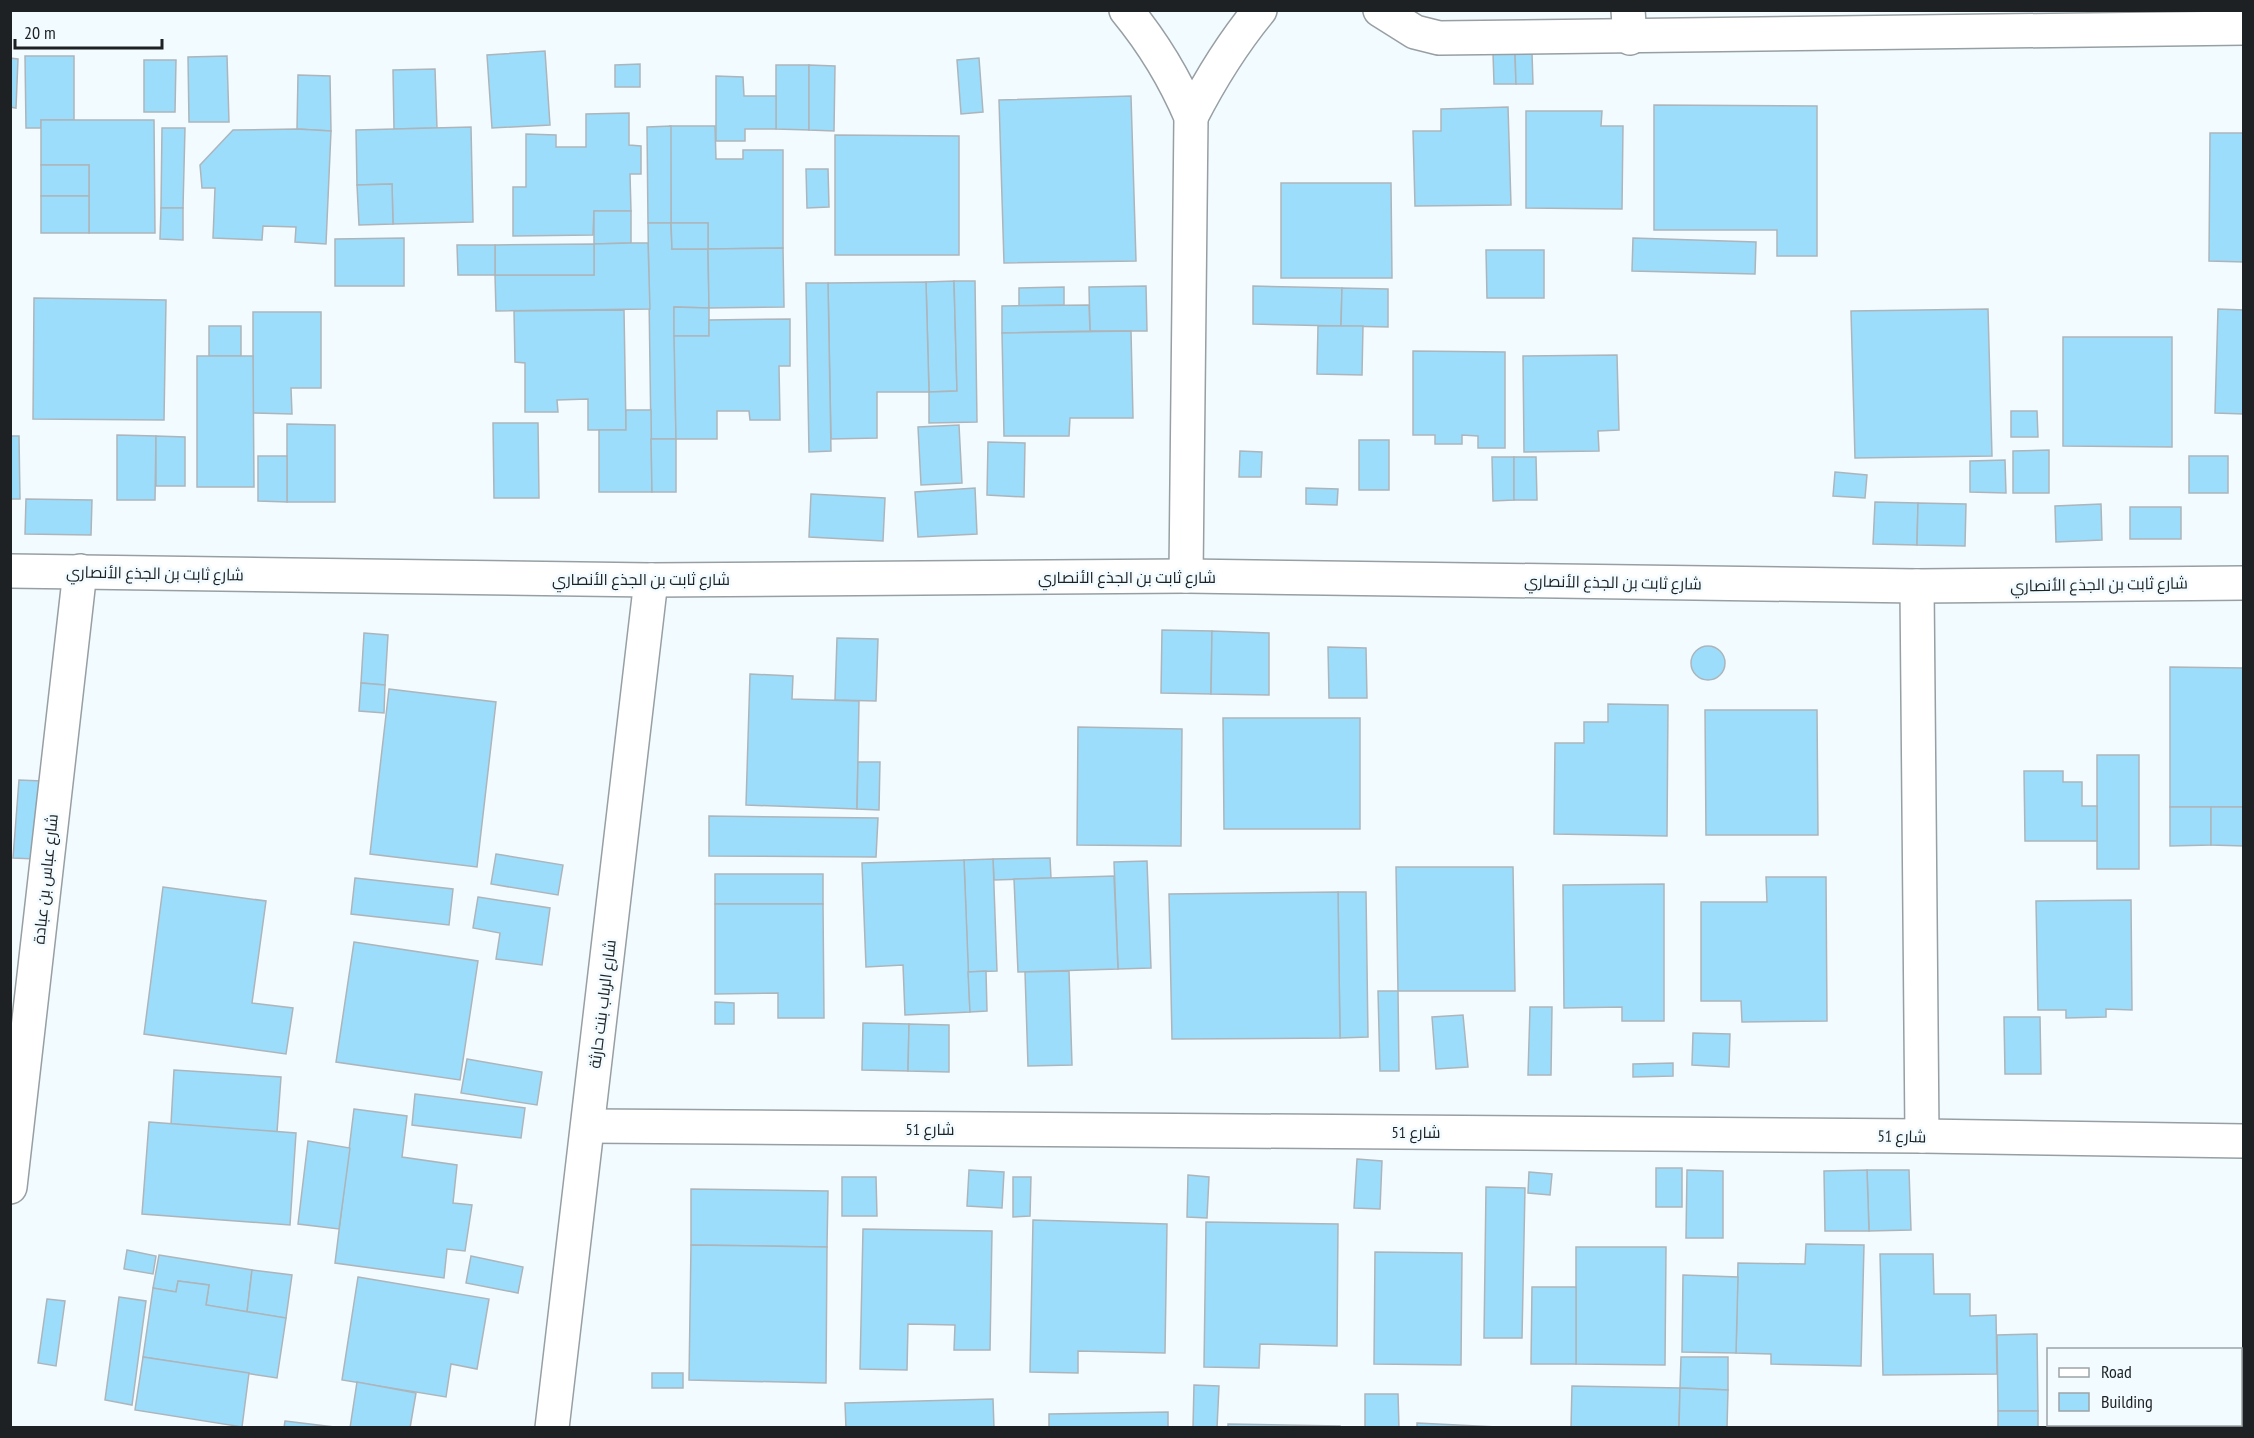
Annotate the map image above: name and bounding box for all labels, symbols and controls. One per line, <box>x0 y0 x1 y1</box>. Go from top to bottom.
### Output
scale bar <box>15 12 162 50</box>
text: 20 m <box>24 21 56 44</box>
street label: شارع ثابت بن الجذع الأنصاري <box>66 561 244 589</box>
street label: شارع ثابت بن الجذع الأنصاري <box>1038 567 1216 591</box>
street label: شارع ثابت بن الجذع الأنصاري <box>552 569 730 593</box>
street label: شارع ثابت بن الجذع الأنصاري <box>1524 570 1702 598</box>
street label: شارع ثابت بن الجذع الأنصاري <box>2010 572 2188 600</box>
street label: شارع عباس بن عبادة <box>28 813 64 945</box>
street label: شارع الرباب بنت حارثة <box>584 938 622 1070</box>
street label: شارع 51 <box>906 1119 954 1141</box>
street label: شارع 51 <box>1392 1122 1440 1144</box>
street label: شارع 51 <box>1877 1126 1927 1148</box>
legend <box>2047 1348 2242 1426</box>
text: Road <box>2101 1360 2132 1383</box>
text: Building <box>2101 1390 2153 1413</box>

